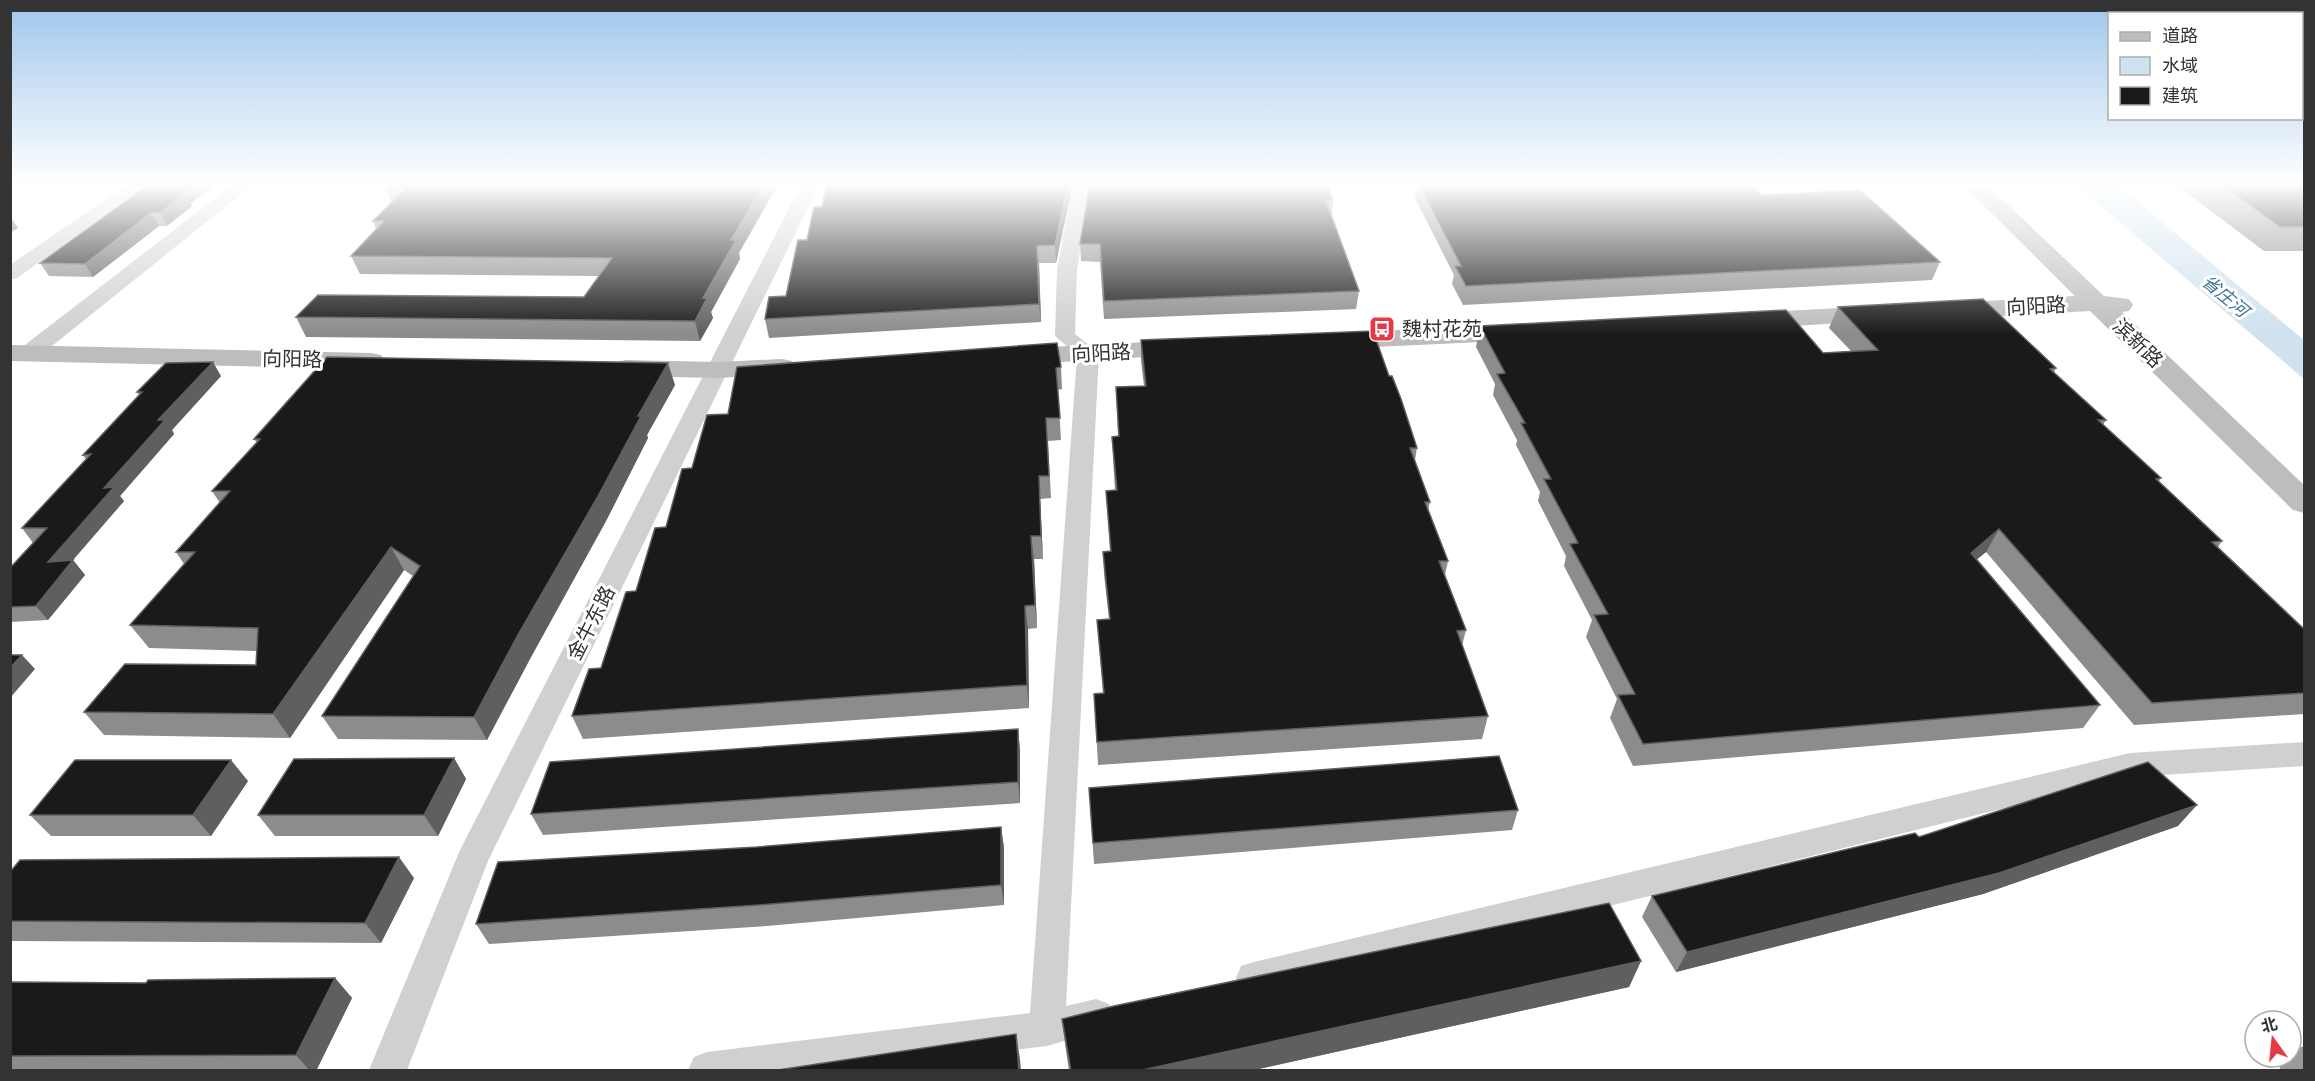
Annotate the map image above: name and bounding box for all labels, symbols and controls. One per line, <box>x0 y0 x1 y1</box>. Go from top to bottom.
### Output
legend <box>2108 12 2303 120</box>
text: 道路 <box>2162 25 2198 46</box>
text: 水域 <box>2162 55 2198 76</box>
text: 建筑 <box>2162 85 2198 106</box>
water label: 省庄河 <box>2198 270 2255 323</box>
street label: 向阳路 <box>2005 292 2067 320</box>
bus stop icon: 魏村花苑 <box>1367 314 1397 344</box>
street label: 滨新路 <box>2108 314 2168 372</box>
place label: 魏村花苑 <box>1402 317 1482 341</box>
street label: 向阳路 <box>1070 339 1132 367</box>
street label: 向阳路 <box>262 346 322 372</box>
street label: 金牛东路 <box>562 582 620 664</box>
north arrow <box>2243 1009 2303 1069</box>
text: 北 <box>2259 1014 2279 1036</box>

